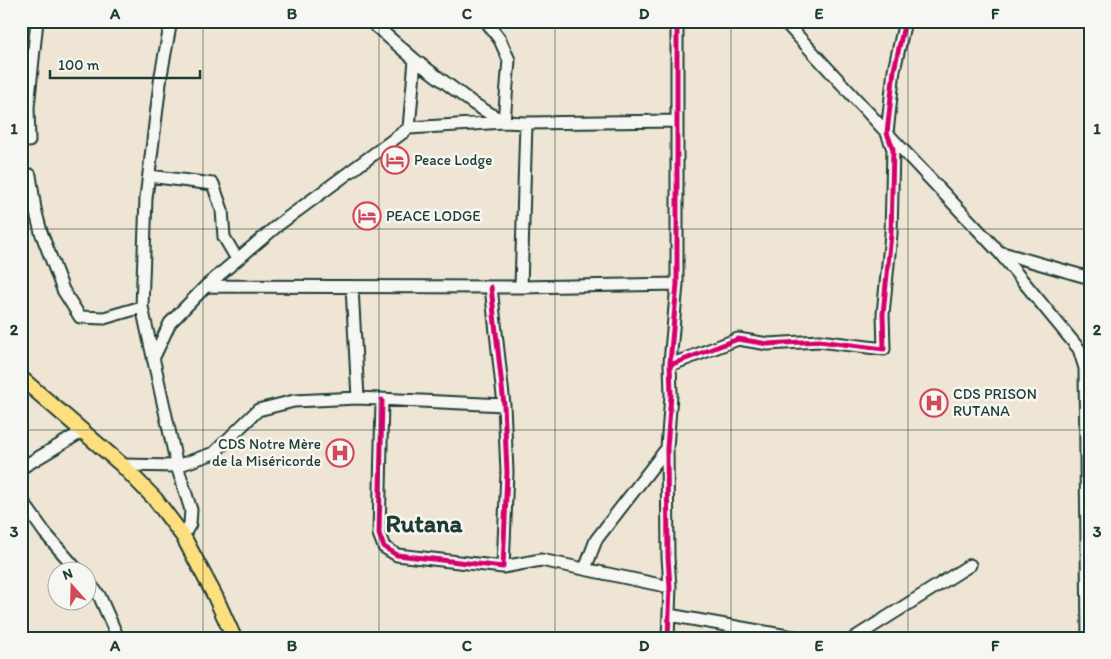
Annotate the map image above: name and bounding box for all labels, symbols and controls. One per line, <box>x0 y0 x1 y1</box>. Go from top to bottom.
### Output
text: A <box>109 4 121 23</box>
text: B <box>287 4 298 23</box>
text: C <box>462 4 473 23</box>
text: D <box>639 4 650 23</box>
text: E <box>815 4 824 23</box>
text: F <box>991 4 1000 23</box>
scale bar <box>50 48 200 80</box>
text: 100 m <box>58 56 100 74</box>
text: 1 <box>10 119 18 138</box>
text: 1 <box>1093 119 1101 138</box>
hotel icon: Peace Lodge <box>380 145 410 175</box>
place label: Peace Lodge <box>414 151 492 169</box>
hotel icon: PEACE LODGE <box>352 201 382 231</box>
place label: PEACE LODGE <box>386 207 481 225</box>
text: 2 <box>10 320 19 339</box>
text: 2 <box>1093 320 1102 339</box>
place label: CDS PRISON RUTANA <box>953 385 1037 420</box>
hospital icon: CDS PRISON RUTANA <box>919 388 949 418</box>
place label: CDS Notre Mère de la Miséricorde <box>212 435 321 470</box>
hospital icon: CDS Notre Mère de la Miséricorde <box>325 438 355 468</box>
district label: Rutana <box>386 508 463 538</box>
text: 3 <box>10 522 19 541</box>
text: 3 <box>1093 522 1102 541</box>
north arrow <box>48 562 98 612</box>
text: N <box>60 565 75 584</box>
text: A <box>109 636 121 655</box>
text: B <box>287 636 298 655</box>
text: C <box>462 636 473 655</box>
text: D <box>639 636 650 655</box>
text: E <box>815 636 824 655</box>
text: F <box>991 636 1000 655</box>

